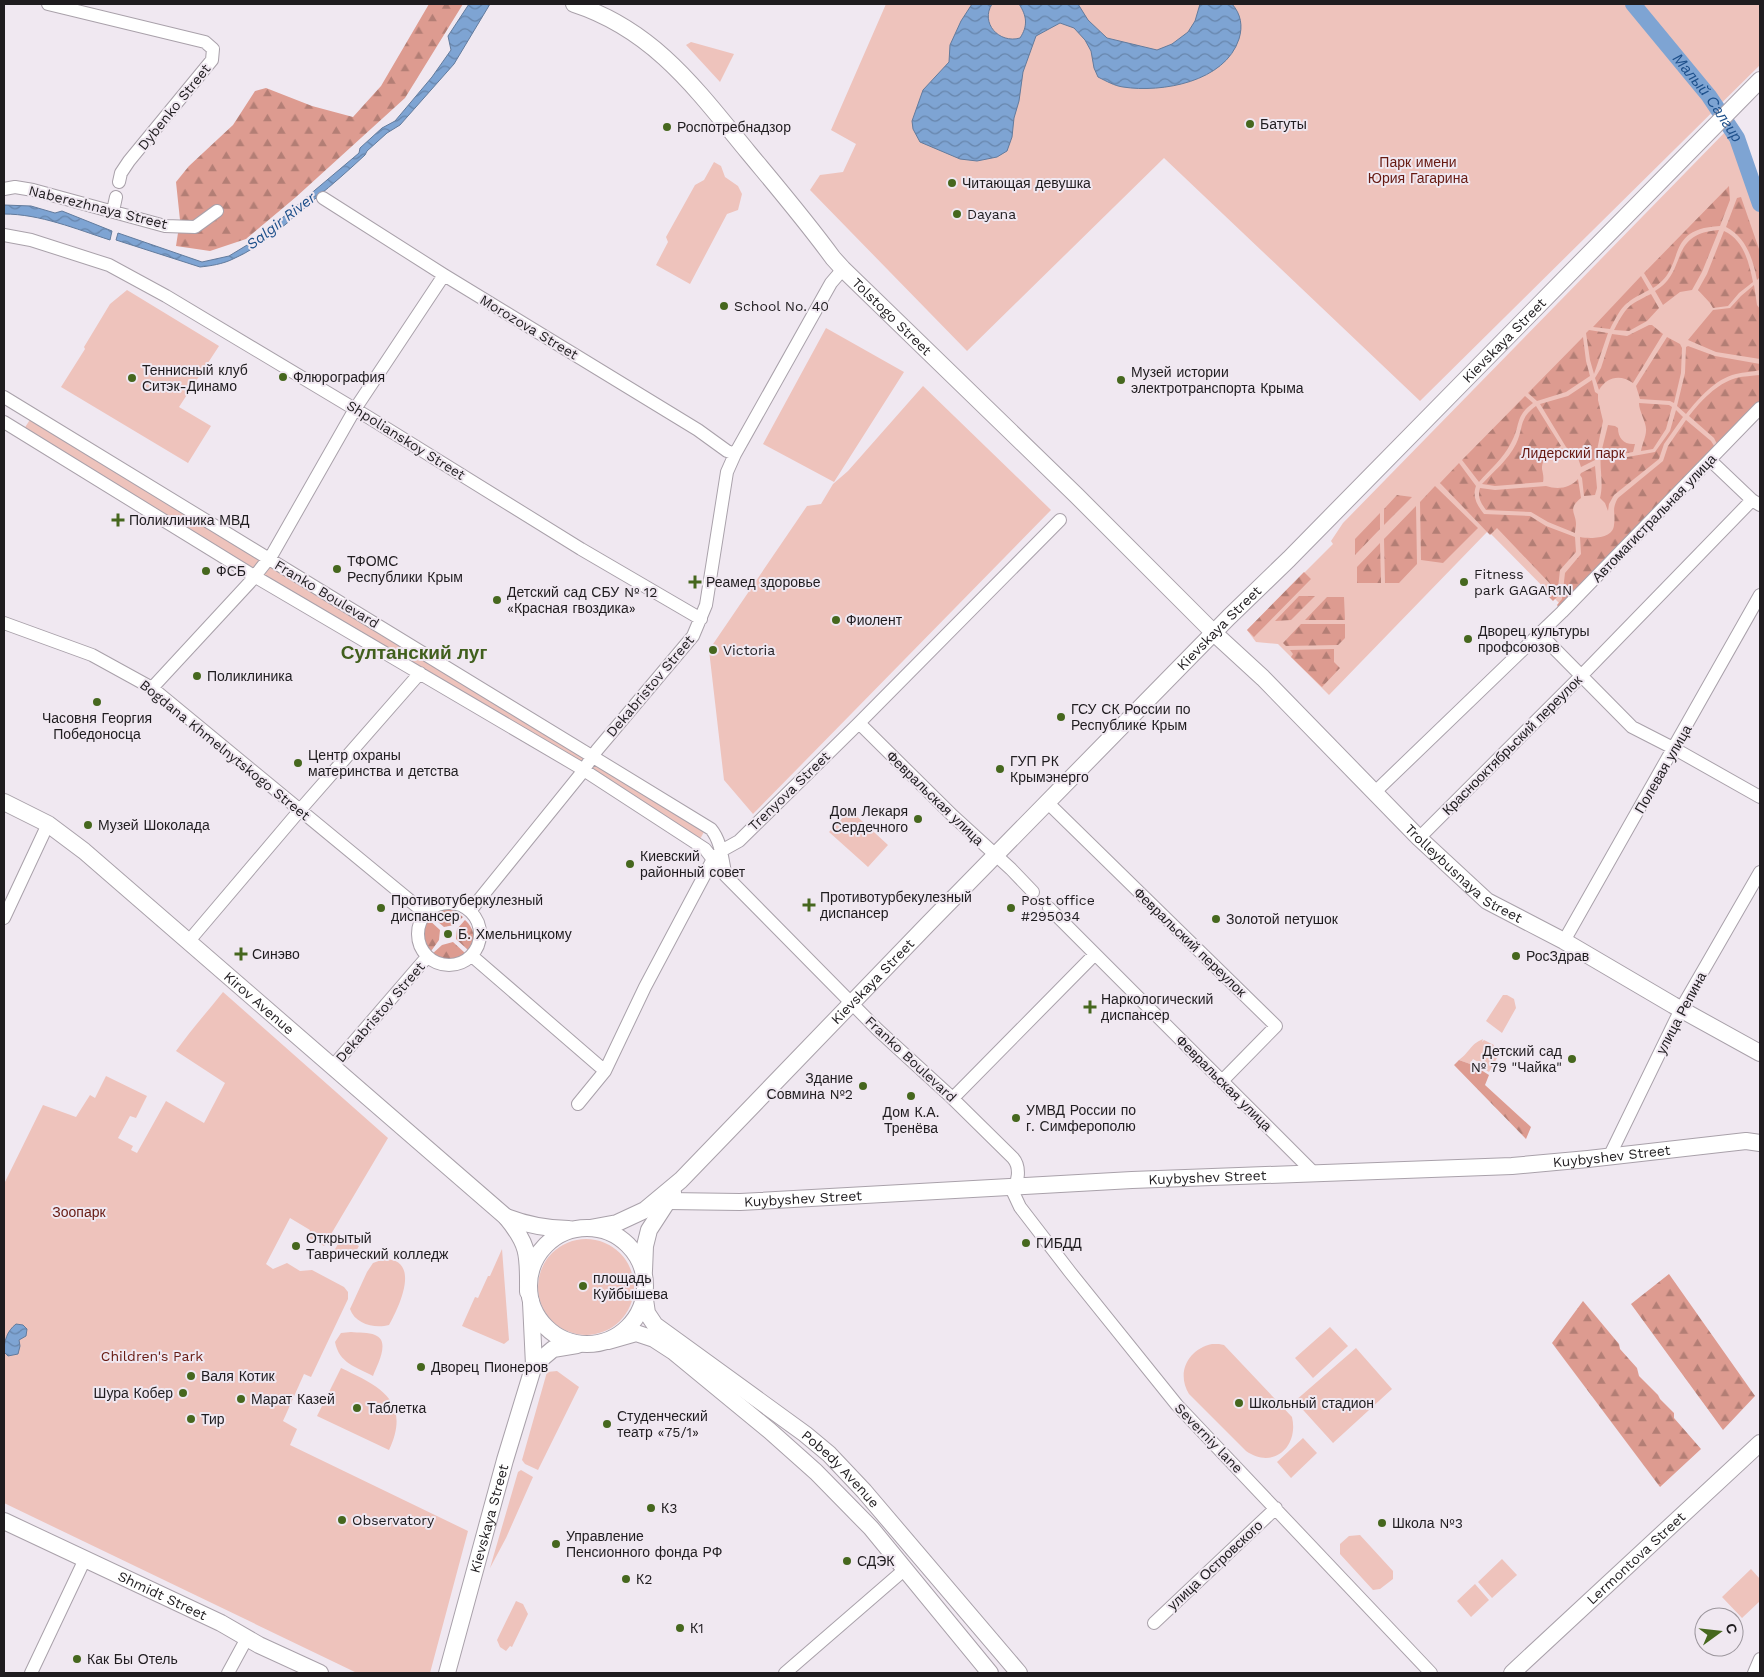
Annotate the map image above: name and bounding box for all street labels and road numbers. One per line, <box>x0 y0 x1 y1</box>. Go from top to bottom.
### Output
street label: Dybenko Street <box>134 61 214 153</box>
street label: Naberezhnaya Street <box>27 182 169 232</box>
street label: Tolstogo Street <box>849 274 935 359</box>
street label: Morozova Street <box>477 291 581 363</box>
street label: Kievskaya Street <box>1459 295 1549 386</box>
street label: Shpolianskoy Street <box>344 397 468 483</box>
street label: Автомагистральная улица <box>1589 451 1720 585</box>
street label: Franko Boulevard <box>272 557 382 631</box>
street label: Kievskaya Street <box>1174 582 1264 673</box>
street label: Dekabristov Street <box>603 632 697 740</box>
street label: Краснооктябрьский переулок <box>1439 671 1586 818</box>
street label: Bogdana Khmelnytskogo Street <box>137 676 313 824</box>
street label: Полевая улица <box>1631 722 1695 816</box>
street label: Февральская улица <box>883 747 987 849</box>
street label: Trenyova Street <box>745 748 833 834</box>
street label: Trolleybusnaya Street <box>1402 821 1525 926</box>
street label: Февральский переулок <box>1130 884 1250 1001</box>
street label: Kievskaya Street <box>828 935 917 1027</box>
street label: Dekabristov Street <box>332 959 428 1065</box>
street label: Kirov Avenue <box>221 968 297 1038</box>
street label: улица Репина <box>1653 969 1709 1057</box>
street label: Franko Boulevard <box>862 1013 960 1105</box>
street label: Февральская улица <box>1173 1032 1275 1134</box>
street label: Kuybyshev Street <box>1552 1142 1671 1170</box>
street label: Kuybyshev Street <box>1148 1167 1267 1187</box>
street label: Kuybyshev Street <box>743 1187 862 1210</box>
street label: Severniy lane <box>1172 1400 1246 1476</box>
street label: Pobedy Avenue <box>799 1427 883 1511</box>
street label: Kievskaya Street <box>467 1462 512 1575</box>
street label: Lermontova Street <box>1583 1509 1688 1608</box>
street label: улица Островского <box>1164 1517 1266 1613</box>
street label: Shmidt Street <box>115 1568 209 1623</box>

